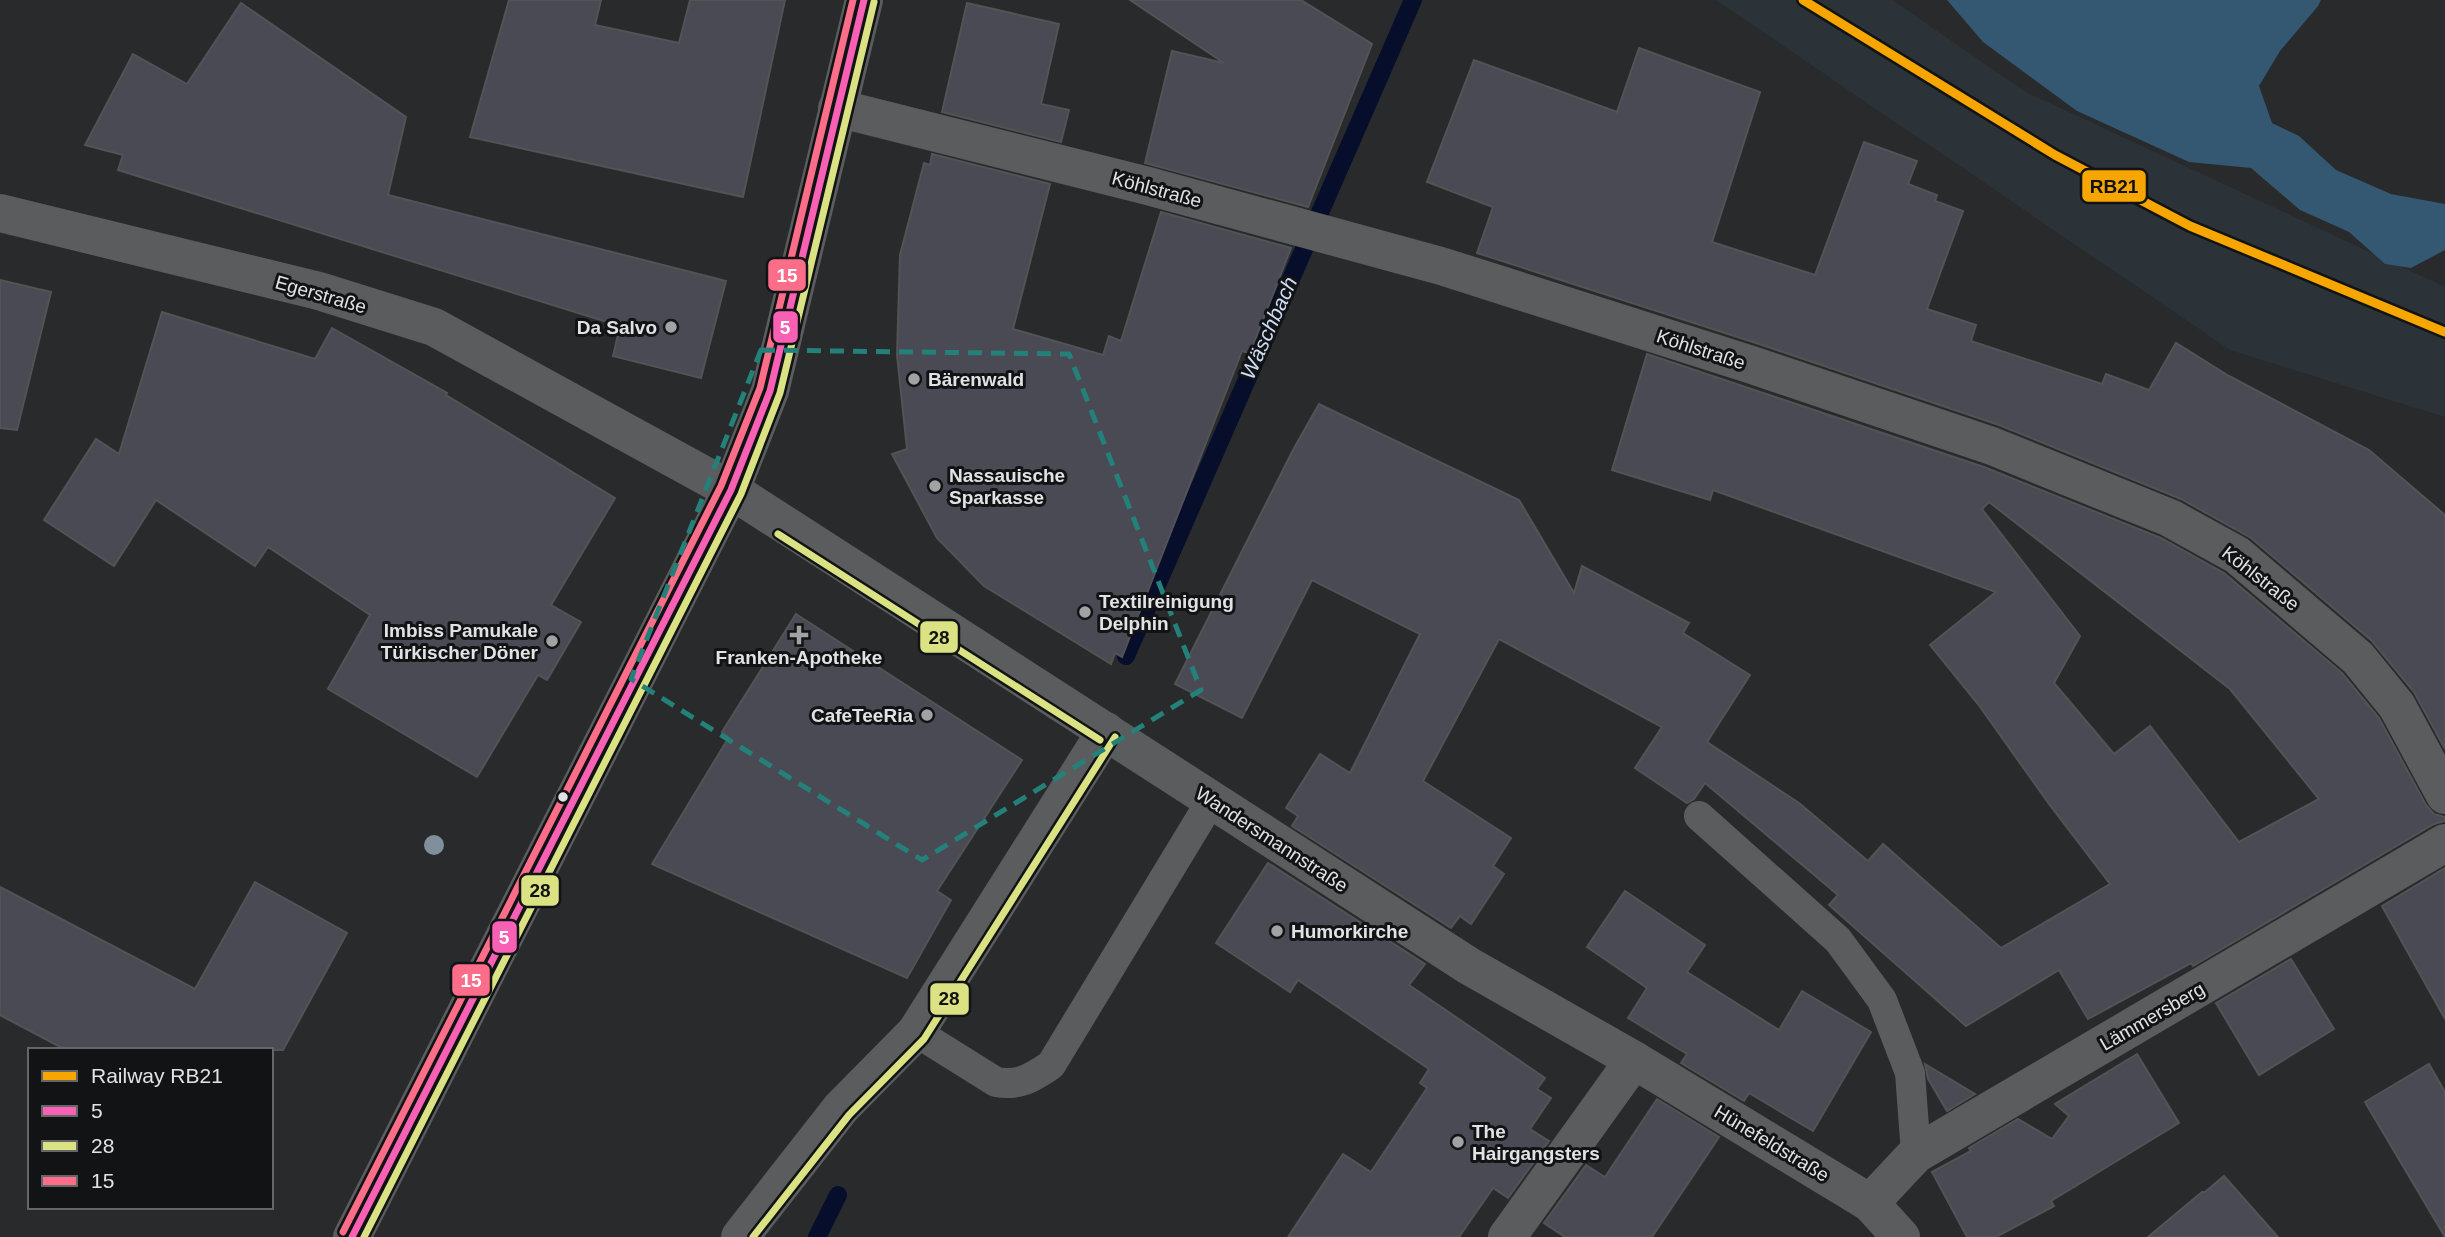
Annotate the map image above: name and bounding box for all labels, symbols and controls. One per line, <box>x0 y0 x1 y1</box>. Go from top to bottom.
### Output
street label: Köhlstraße <box>1110 167 1204 212</box>
line badge: RB21 <box>2081 169 2147 203</box>
text: RB21 <box>2090 176 2139 197</box>
line badge: 15 <box>767 258 807 292</box>
text: 15 <box>776 265 798 286</box>
street label: Egerstraße <box>273 271 369 318</box>
water label: Wäschbach <box>1236 273 1301 383</box>
line badge: 5 <box>772 310 799 344</box>
place label: Da Salvo <box>577 317 657 338</box>
text: 5 <box>780 317 791 338</box>
marker: Da Salvo <box>663 319 679 335</box>
street label: Köhlstraße <box>1654 325 1748 374</box>
place label: Bärenwald <box>928 369 1024 390</box>
marker: Bärenwald <box>906 371 922 387</box>
place label: Nassauische Sparkasse <box>949 465 1065 508</box>
marker: Nassauische Sparkasse <box>927 478 943 494</box>
street label: Köhlstraße <box>2218 542 2303 615</box>
place label: Textilreinigung Delphin <box>1099 591 1234 634</box>
marker: Textilreinigung Delphin <box>1077 604 1093 620</box>
place label: Imbiss Pamukale Türkischer Döner <box>381 620 539 663</box>
line badge: 28 <box>919 620 959 654</box>
marker: Franken-Apotheke <box>791 627 807 643</box>
text: 28 <box>928 627 950 648</box>
marker: Imbiss Pamukale Türkischer Döner <box>544 633 560 649</box>
place label: Franken-Apotheke <box>716 647 882 668</box>
place label: CafeTeeRia <box>811 705 913 726</box>
marker: CafeTeeRia <box>919 707 935 723</box>
street label: Wandersmannstraße <box>1192 782 1352 896</box>
unlabelled marker <box>556 790 570 804</box>
line badge: 28 <box>520 874 560 907</box>
text: 28 <box>529 880 551 901</box>
line badge: 5 <box>491 920 518 954</box>
place label: Humorkirche <box>1291 921 1408 942</box>
marker: Humorkirche <box>1269 923 1285 939</box>
text: 5 <box>499 927 510 948</box>
line badge: 15 <box>451 963 491 997</box>
text: 15 <box>460 970 482 991</box>
street label: Lämmersberg <box>2096 978 2208 1055</box>
line badge: 28 <box>929 982 970 1016</box>
text: 28 <box>938 988 960 1009</box>
legend <box>28 1048 273 1209</box>
text: Railway RB21 <box>91 1064 223 1087</box>
text: 5 <box>91 1099 103 1122</box>
street label: Hünefeldstraße <box>1711 1101 1833 1186</box>
place label: The Hairgangsters <box>1472 1121 1600 1164</box>
text: 28 <box>91 1134 114 1157</box>
marker: The Hairgangsters <box>1450 1134 1466 1150</box>
text: 15 <box>91 1169 114 1192</box>

